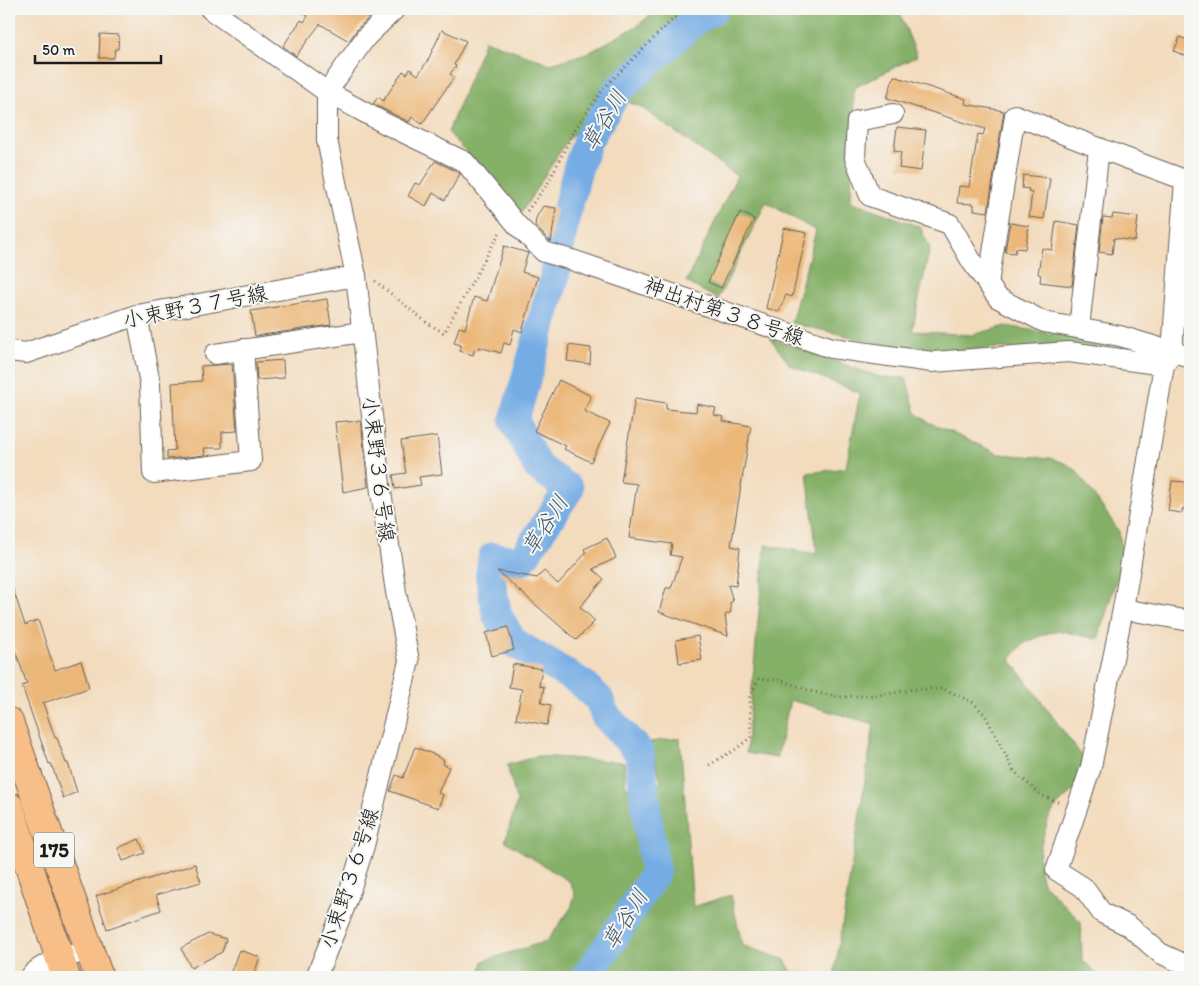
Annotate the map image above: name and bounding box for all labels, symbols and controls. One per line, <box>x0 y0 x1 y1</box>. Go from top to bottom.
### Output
scale bar <box>35 32 161 64</box>
text: 50 m <box>42 41 75 59</box>
water label: 草谷川 <box>575 85 633 155</box>
street label: 神出村第３８号線 <box>641 272 807 350</box>
street label: 小束野３７号線 <box>120 280 270 332</box>
street label: 小束野３６号線 <box>358 395 400 543</box>
water label: 草谷川 <box>516 490 574 560</box>
street label: 小束野３６号線 <box>314 804 384 952</box>
road number: 175 <box>34 832 74 868</box>
water label: 草谷川 <box>596 884 654 954</box>

